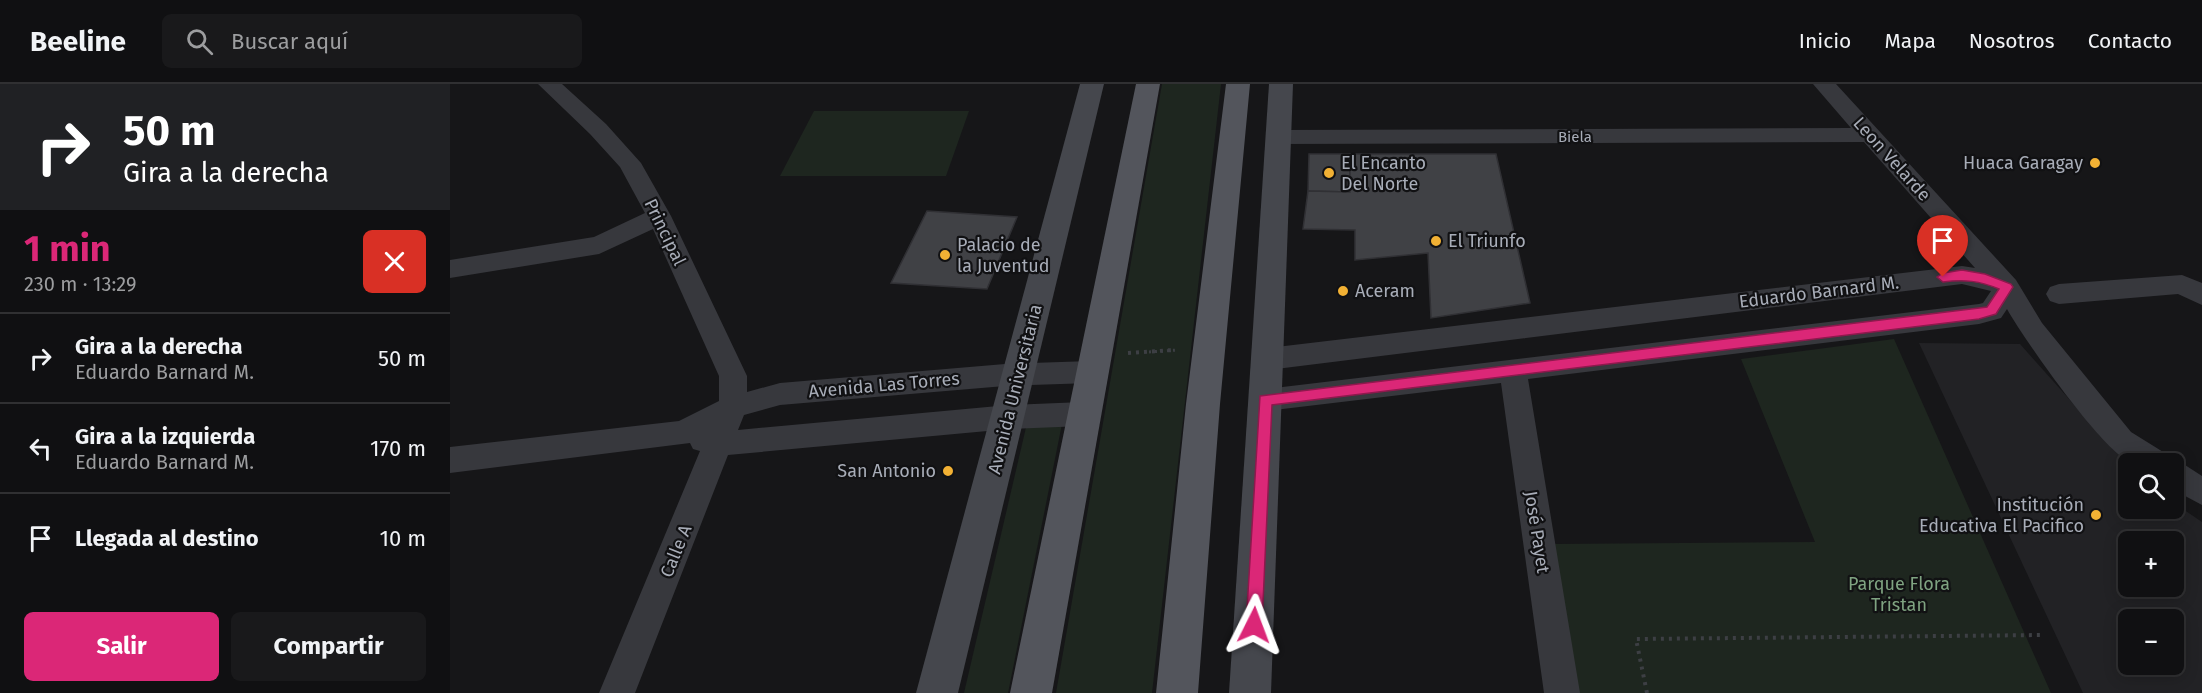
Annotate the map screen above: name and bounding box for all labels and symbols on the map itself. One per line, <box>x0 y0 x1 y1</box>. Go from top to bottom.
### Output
street label: Leon Velarde <box>1849 112 1935 206</box>
street label: Biela <box>1558 128 1592 146</box>
place label: El Encanto Del Norte <box>1341 152 1426 195</box>
place label: Huaca Garagay <box>1963 152 2083 174</box>
marker: Huaca Garagay <box>2088 156 2102 170</box>
marker: El Encanto Del Norte <box>1322 166 1336 180</box>
street label: Principal <box>639 195 691 269</box>
pin <box>1917 215 1968 277</box>
place label: El Triunfo <box>1448 230 1526 252</box>
place label: Palacio de la Juventud <box>957 234 1050 277</box>
marker: El Triunfo <box>1429 234 1443 248</box>
marker: Palacio de la Juventud <box>938 248 952 262</box>
street label: Eduardo Barnard M. <box>1738 271 1900 313</box>
place label: Aceram <box>1355 280 1415 302</box>
marker: Aceram <box>1336 284 1350 298</box>
street label: Avenida Universitaria <box>983 302 1047 476</box>
street label: Avenida Las Torres <box>807 367 961 403</box>
place label: San Antonio <box>837 460 936 482</box>
marker: San Antonio <box>941 464 955 478</box>
street label: José Payet <box>1520 489 1554 575</box>
place label: Institución Educativa El Pacifico <box>1919 494 2084 537</box>
marker: Institución Educativa El Pacifico <box>2089 508 2103 522</box>
street label: Calle A <box>656 521 697 581</box>
park label: Parque Flora Tristan <box>1848 573 1950 616</box>
position arrow <box>1222 593 1286 657</box>

